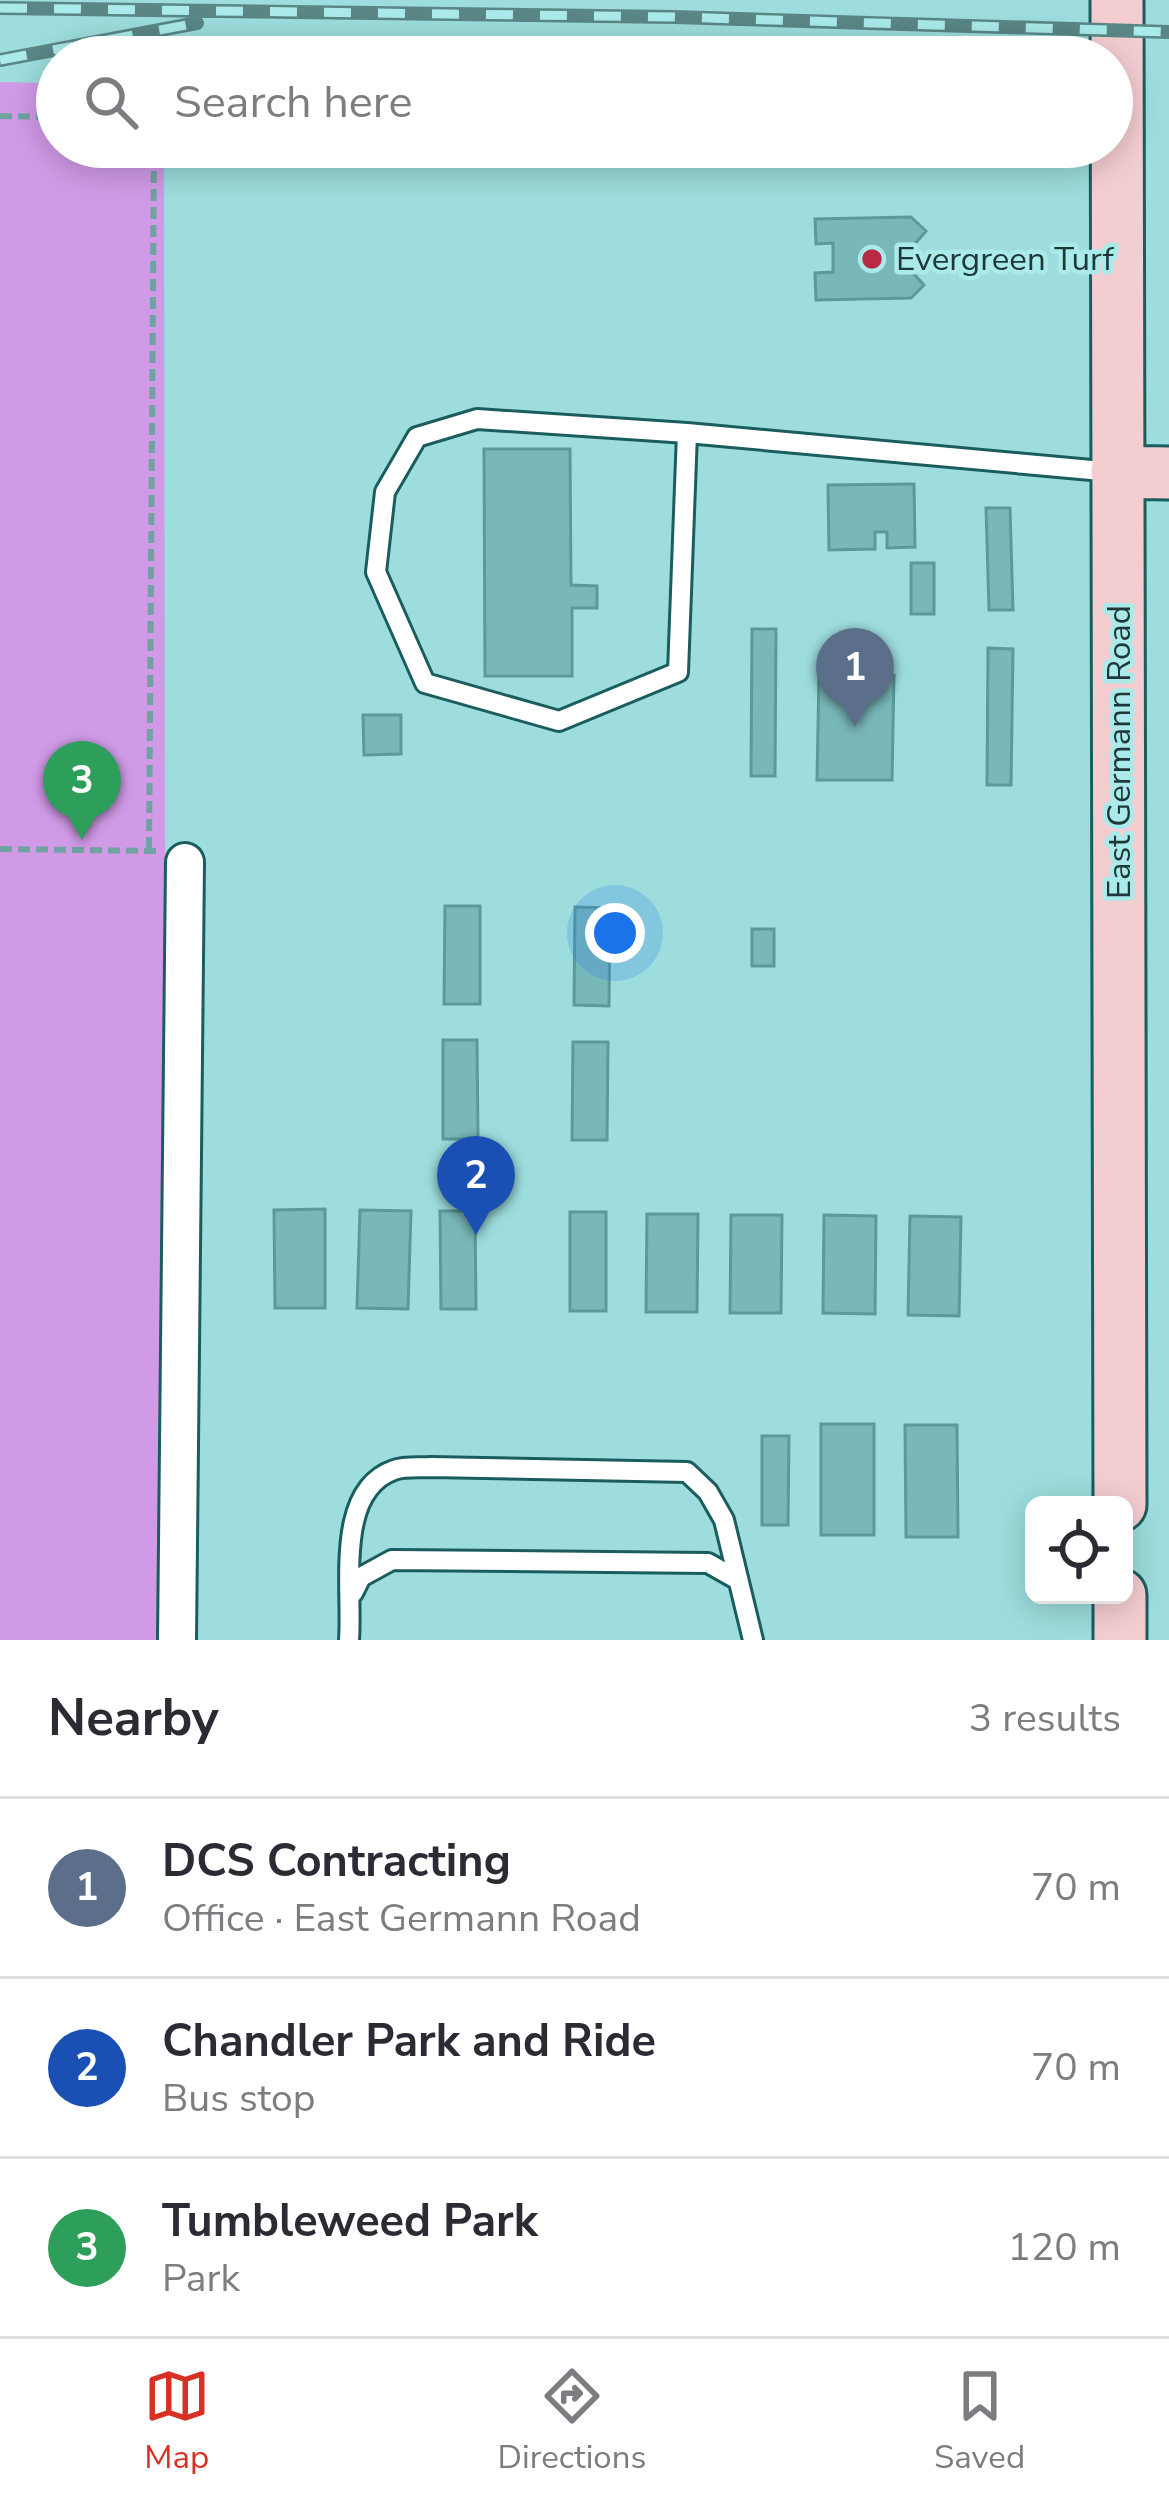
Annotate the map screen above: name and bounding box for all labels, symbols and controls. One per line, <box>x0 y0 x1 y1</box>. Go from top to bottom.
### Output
search box <box>36 36 1133 168</box>
icon: search <box>78 69 144 135</box>
text: Search here <box>174 72 413 133</box>
place label: Evergreen Turf <box>896 237 1115 282</box>
marker: Evergreen Turf <box>859 246 885 272</box>
street label: East Germann Road <box>1097 605 1142 899</box>
pin: 1 <box>816 628 894 727</box>
pin: 3 <box>43 741 121 840</box>
your location <box>585 903 645 963</box>
pin: 2 <box>437 1136 515 1235</box>
map controls <box>1025 1496 1133 1604</box>
button: locate <box>1025 1496 1133 1604</box>
text: Nearby <box>48 1683 219 1753</box>
text: 3 results <box>969 1692 1121 1745</box>
text: DCS Contracting <box>162 1831 511 1892</box>
text: 1 <box>75 1861 99 1914</box>
text: 70 m <box>1031 1861 1121 1914</box>
text: Office · East Germann Road <box>162 1892 641 1945</box>
text: Chandler Park and Ride <box>162 2011 656 2072</box>
text: 2 <box>75 2041 99 2094</box>
text: 70 m <box>1031 2041 1121 2094</box>
text: Bus stop <box>162 2072 315 2125</box>
text: Tumbleweed Park <box>162 2191 538 2252</box>
text: 3 <box>75 2221 99 2274</box>
text: 120 m <box>1007 2221 1121 2274</box>
text: Park <box>162 2252 240 2305</box>
tab: Map <box>144 2363 210 2480</box>
tab: Directions <box>498 2363 646 2480</box>
tab: Saved <box>934 2363 1025 2480</box>

